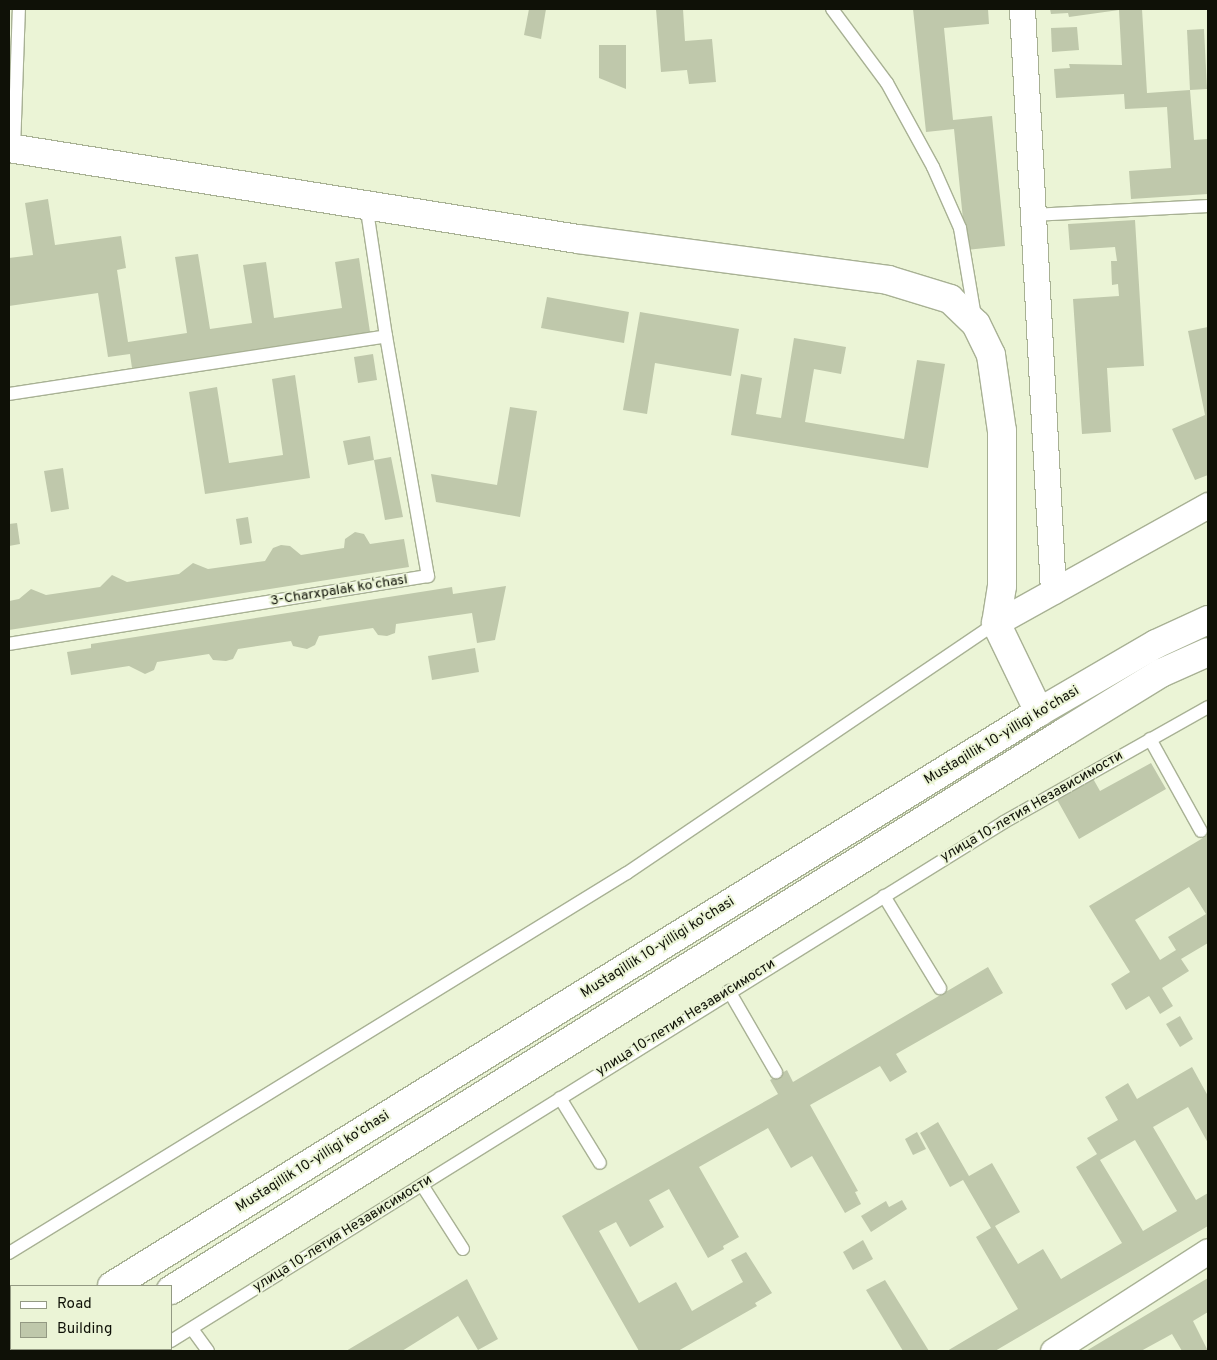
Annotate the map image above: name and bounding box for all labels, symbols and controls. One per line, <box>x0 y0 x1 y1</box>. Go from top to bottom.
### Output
street label: 3-Charxpalak koʻchasi <box>269 572 409 610</box>
street label: Mustaqillik 10-yilligi ko'chasi <box>921 683 1083 789</box>
street label: улица 10-летия Независимости <box>938 748 1126 866</box>
street label: Mustaqillik 10-yilligi ko'chasi <box>578 894 738 1002</box>
street label: улица 10-летия Независимости <box>593 956 779 1080</box>
street label: Mustaqillik 10-yilligi ko'chasi <box>233 1108 393 1216</box>
street label: улица 10-летия Независимости <box>250 1172 436 1296</box>
legend <box>10 1285 172 1350</box>
text: Road <box>57 1295 92 1314</box>
text: Building <box>57 1320 112 1339</box>

